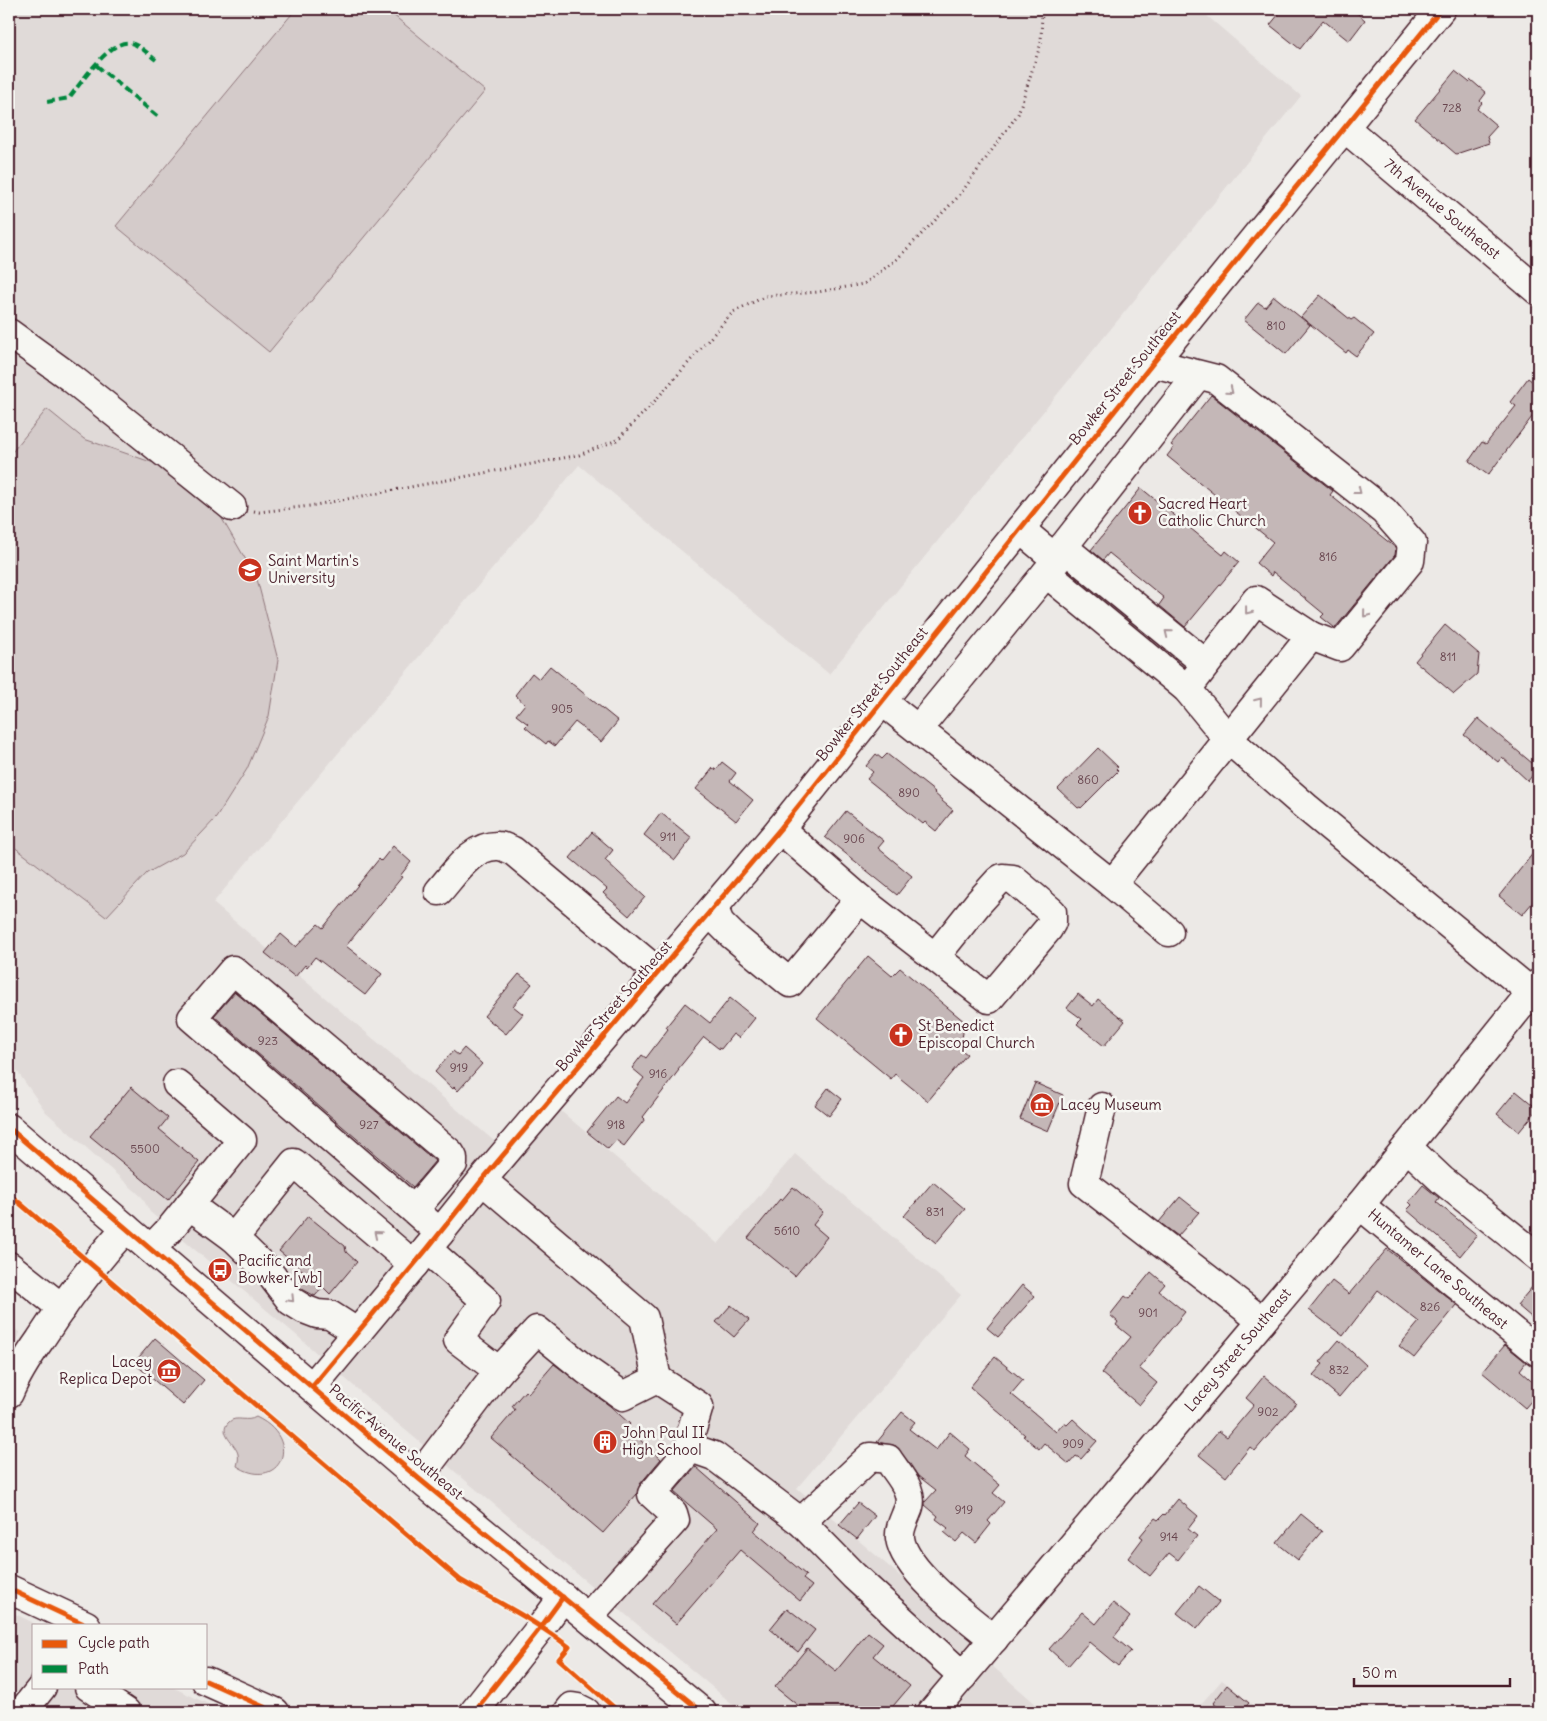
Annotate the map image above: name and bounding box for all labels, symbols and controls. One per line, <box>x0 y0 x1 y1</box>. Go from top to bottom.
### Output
house number: 728 <box>1442 100 1462 115</box>
street label: 7th Avenue Southeast <box>1380 154 1504 263</box>
street label: Bowker Street Southeast <box>1065 307 1184 448</box>
house number: 810 <box>1266 318 1286 333</box>
one-way arrow <box>1225 385 1234 394</box>
one-way arrow <box>1352 486 1361 494</box>
place label: Sacred Heart Catholic Church <box>1158 494 1266 530</box>
church icon: Sacred Heart Catholic Church <box>1127 500 1153 526</box>
house number: 816 <box>1319 549 1337 564</box>
place label: Saint Martin's University <box>268 551 359 587</box>
school or university icon: Saint Martin's University <box>237 557 263 583</box>
one-way arrow <box>1244 605 1253 614</box>
one-way arrow <box>1363 609 1372 618</box>
street label: Bowker Street Southeast <box>812 623 931 764</box>
one-way arrow <box>1165 631 1174 639</box>
house number: 811 <box>1440 649 1456 664</box>
one-way arrow <box>1253 698 1261 707</box>
house number: 905 <box>551 701 573 716</box>
house number: 860 <box>1077 772 1099 787</box>
house number: 890 <box>898 785 920 800</box>
house number: 911 <box>660 829 676 844</box>
house number: 906 <box>843 831 865 846</box>
street label: Bowker Street Southeast <box>552 937 675 1075</box>
place label: St Benedict Episcopal Church <box>918 1016 1035 1052</box>
church icon: St Benedict Episcopal Church <box>888 1022 914 1048</box>
house number: 923 <box>258 1033 278 1048</box>
house number: 919 <box>450 1060 468 1075</box>
house number: 916 <box>649 1066 667 1081</box>
museum icon: Lacey Museum <box>1029 1092 1055 1118</box>
place label: Lacey Museum <box>1060 1095 1162 1114</box>
house number: 927 <box>359 1117 379 1132</box>
house number: 918 <box>607 1117 625 1132</box>
house number: 5500 <box>130 1141 160 1156</box>
house number: 831 <box>926 1204 944 1219</box>
street label: Huntamer Lane Southeast <box>1364 1204 1512 1333</box>
house number: 5610 <box>774 1223 800 1238</box>
one-way arrow <box>374 1231 383 1240</box>
place label: Pacific and Bowker [wb] <box>238 1251 322 1287</box>
bus stop icon: Pacific and Bowker [wb] <box>207 1257 233 1283</box>
street label: Lacey Street Southeast <box>1180 1284 1295 1415</box>
one-way arrow <box>285 1293 294 1302</box>
house number: 826 <box>1420 1299 1440 1314</box>
house number: 901 <box>1138 1305 1158 1320</box>
place label: Lacey Replica Depot <box>59 1352 152 1388</box>
museum icon: Lacey Replica Depot <box>156 1358 182 1384</box>
house number: 832 <box>1329 1362 1350 1377</box>
street label: Pacific Avenue Southeast <box>325 1380 467 1503</box>
house number: 902 <box>1257 1404 1279 1419</box>
place label: John Paul II High School <box>622 1423 705 1459</box>
building icon: John Paul II High School <box>592 1429 618 1455</box>
house number: 909 <box>1062 1436 1084 1451</box>
house number: 919 <box>955 1502 973 1517</box>
house number: 914 <box>1160 1529 1178 1544</box>
legend <box>32 1624 208 1688</box>
text: Cycle path <box>78 1633 150 1652</box>
scale bar <box>1354 1656 1511 1688</box>
text: Path <box>78 1659 109 1678</box>
text: 50 m <box>1362 1663 1397 1682</box>

